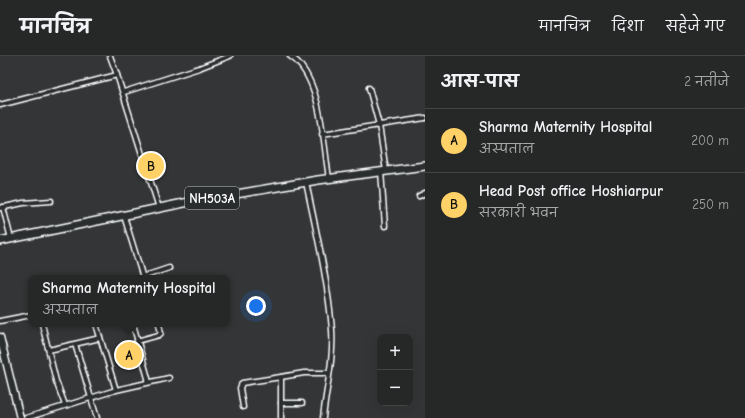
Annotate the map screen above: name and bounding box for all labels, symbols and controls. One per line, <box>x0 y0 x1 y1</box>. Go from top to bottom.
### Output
text: मानचित्र <box>20 16 91 38</box>
text: मानचित्र <box>539 18 590 35</box>
text: दिशा <box>612 18 644 35</box>
text: सहेजे गए <box>666 18 725 35</box>
text: आस-पास <box>441 72 519 91</box>
text: 2 नतीजे <box>684 74 729 89</box>
text: Sharma Maternity Hospital <box>479 118 652 136</box>
text: A <box>450 133 458 148</box>
text: 200 m <box>691 133 729 148</box>
text: अस्पताल <box>479 141 534 156</box>
pin: B <box>138 151 164 181</box>
text: Head Post office Hoshiarpur <box>479 182 663 200</box>
road number: NH503A <box>185 187 239 209</box>
text: B <box>450 197 458 212</box>
text: 250 m <box>692 197 729 212</box>
text: सरकारी भवन <box>479 205 558 220</box>
popup <box>28 275 230 327</box>
text: Sharma Maternity Hospital <box>42 279 216 297</box>
your location <box>246 296 266 316</box>
text: अस्पताल <box>42 302 98 317</box>
map controls <box>377 334 413 406</box>
button: + <box>377 334 413 370</box>
pin: A <box>116 340 142 370</box>
button: − <box>377 370 413 406</box>

